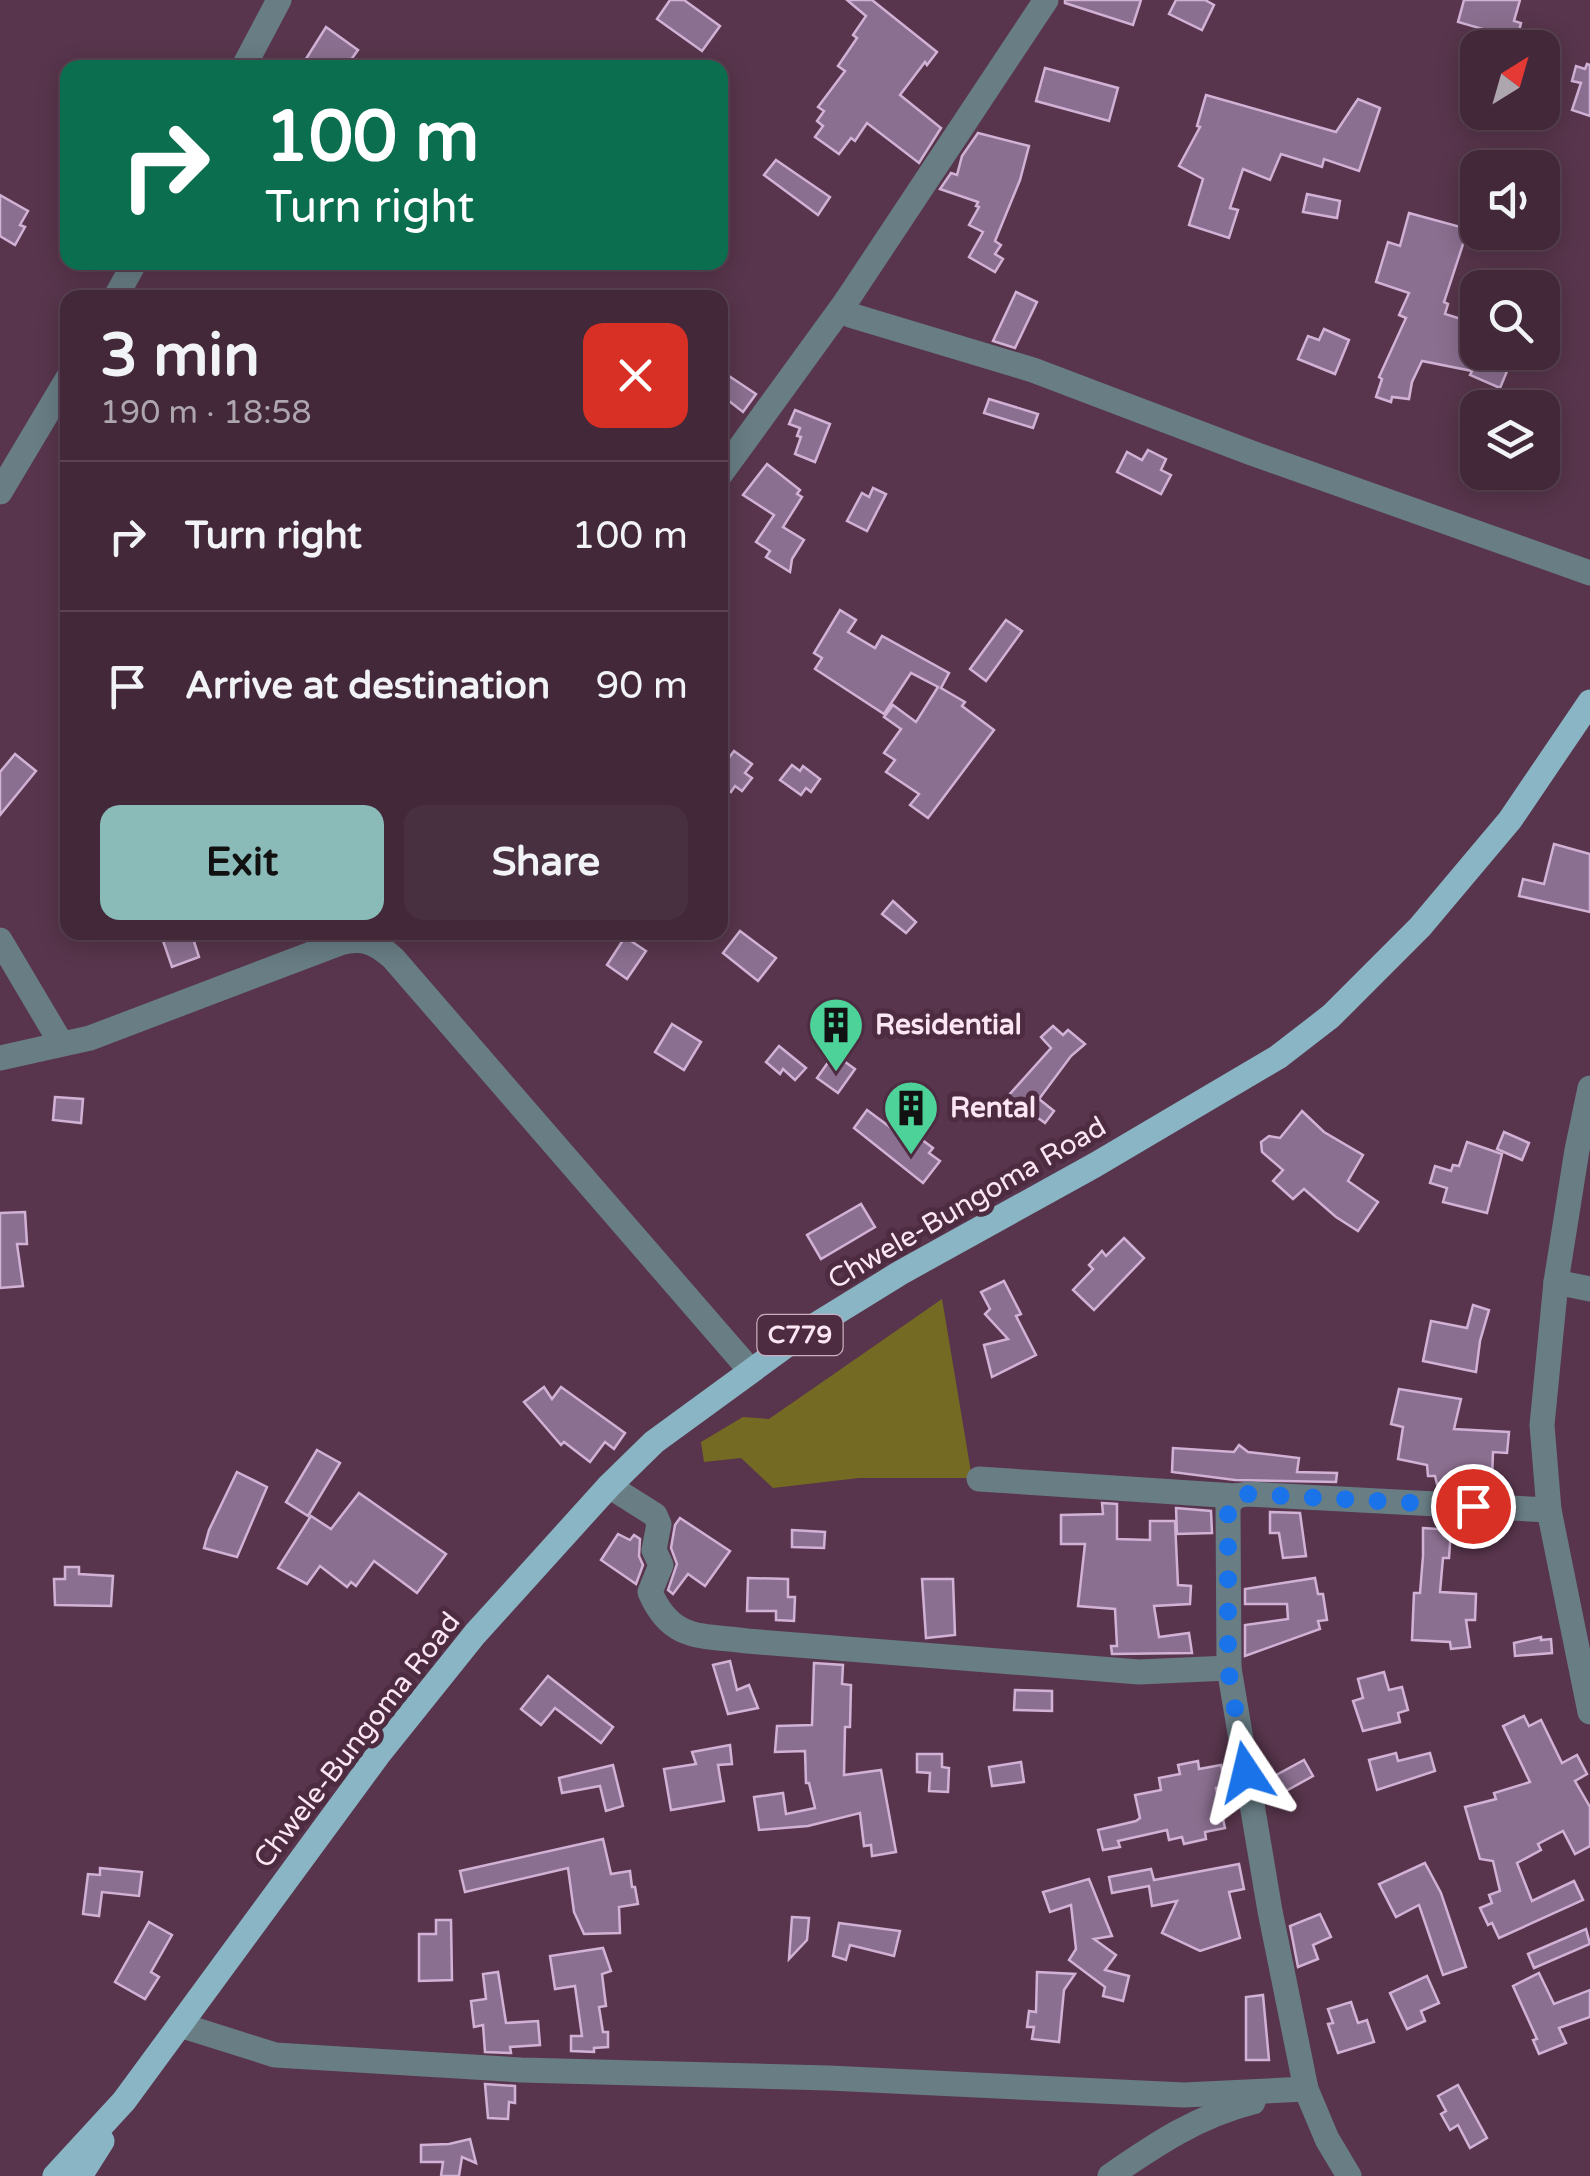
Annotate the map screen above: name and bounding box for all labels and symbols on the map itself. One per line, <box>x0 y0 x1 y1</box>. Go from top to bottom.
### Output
north arrow <box>1460 30 1560 130</box>
building icon: Residential <box>806 995 866 1074</box>
place label: Residential <box>875 1008 1022 1042</box>
building icon: Rental <box>881 1078 941 1157</box>
place label: Rental <box>950 1091 1036 1125</box>
street label: Chwele-Bungoma Road <box>822 1109 1112 1297</box>
road number: C779 <box>758 1315 842 1355</box>
pin <box>1431 1464 1516 1549</box>
street label: Chwele-Bungoma Road <box>247 1605 467 1875</box>
position arrow <box>1194 1720 1298 1824</box>

